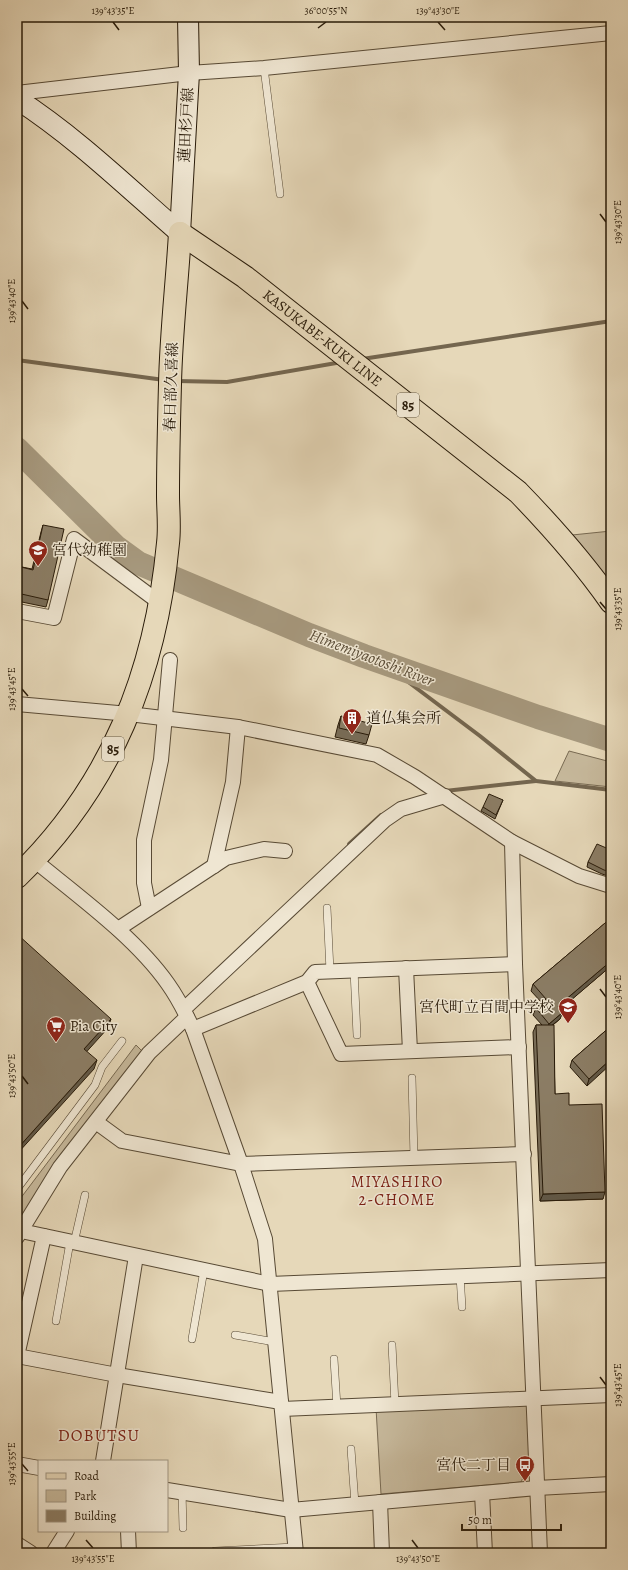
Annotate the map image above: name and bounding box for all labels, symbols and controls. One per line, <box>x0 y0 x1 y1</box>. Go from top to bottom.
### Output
text: 139°43'35"E <box>92 4 135 17</box>
text: 36°00'55"N <box>305 4 348 17</box>
text: 139°43'30"E <box>416 4 460 17</box>
street label: 蓮田杉戸線 <box>174 87 198 163</box>
text: 139°43'30"E <box>611 200 624 244</box>
text: 139°43'40"E <box>5 279 18 323</box>
street label: KASUKABE-KUKI LINE <box>259 285 386 391</box>
street label: 春日部久喜線 <box>159 342 183 432</box>
road number: 85 <box>397 393 419 417</box>
school or university icon: 宮代幼稚園 <box>27 539 49 567</box>
place label: 宮代幼稚園 <box>52 540 127 560</box>
text: 139°43'35"E <box>611 587 624 630</box>
water label: Himemiyaotoshi River <box>306 624 438 692</box>
text: 139°43'45"E <box>5 667 18 711</box>
building icon: 道仏集会所 <box>341 707 363 735</box>
place label: 道仏集会所 <box>366 708 441 728</box>
road number: 85 <box>102 737 124 761</box>
text: 139°43'40"E <box>611 975 624 1019</box>
school or university icon: 宮代町立百間中学校 <box>557 996 579 1024</box>
place label: 宮代町立百間中学校 <box>419 997 554 1017</box>
supermarket icon: Pia City <box>45 1015 67 1043</box>
place label: Pia City <box>70 1016 118 1036</box>
text: 139°43'50"E <box>5 1054 18 1098</box>
district label: MIYASHIRO 2-CHOME <box>351 1171 443 1211</box>
text: 139°43'45"E <box>611 1363 624 1407</box>
district label: DOBUTSU <box>58 1424 140 1447</box>
text: 139°43'55"E <box>5 1442 18 1486</box>
bus stop icon: 宮代二丁目 <box>514 1454 536 1482</box>
place label: 宮代二丁目 <box>436 1455 511 1475</box>
legend <box>38 1460 168 1532</box>
text: Road <box>74 1468 100 1484</box>
text: Park <box>74 1488 97 1504</box>
scale bar <box>462 1506 561 1532</box>
text: Building <box>74 1508 116 1524</box>
text: 50 m <box>468 1512 492 1528</box>
text: 139°43'55"E <box>71 1552 115 1565</box>
text: 139°43'50"E <box>396 1552 440 1565</box>

